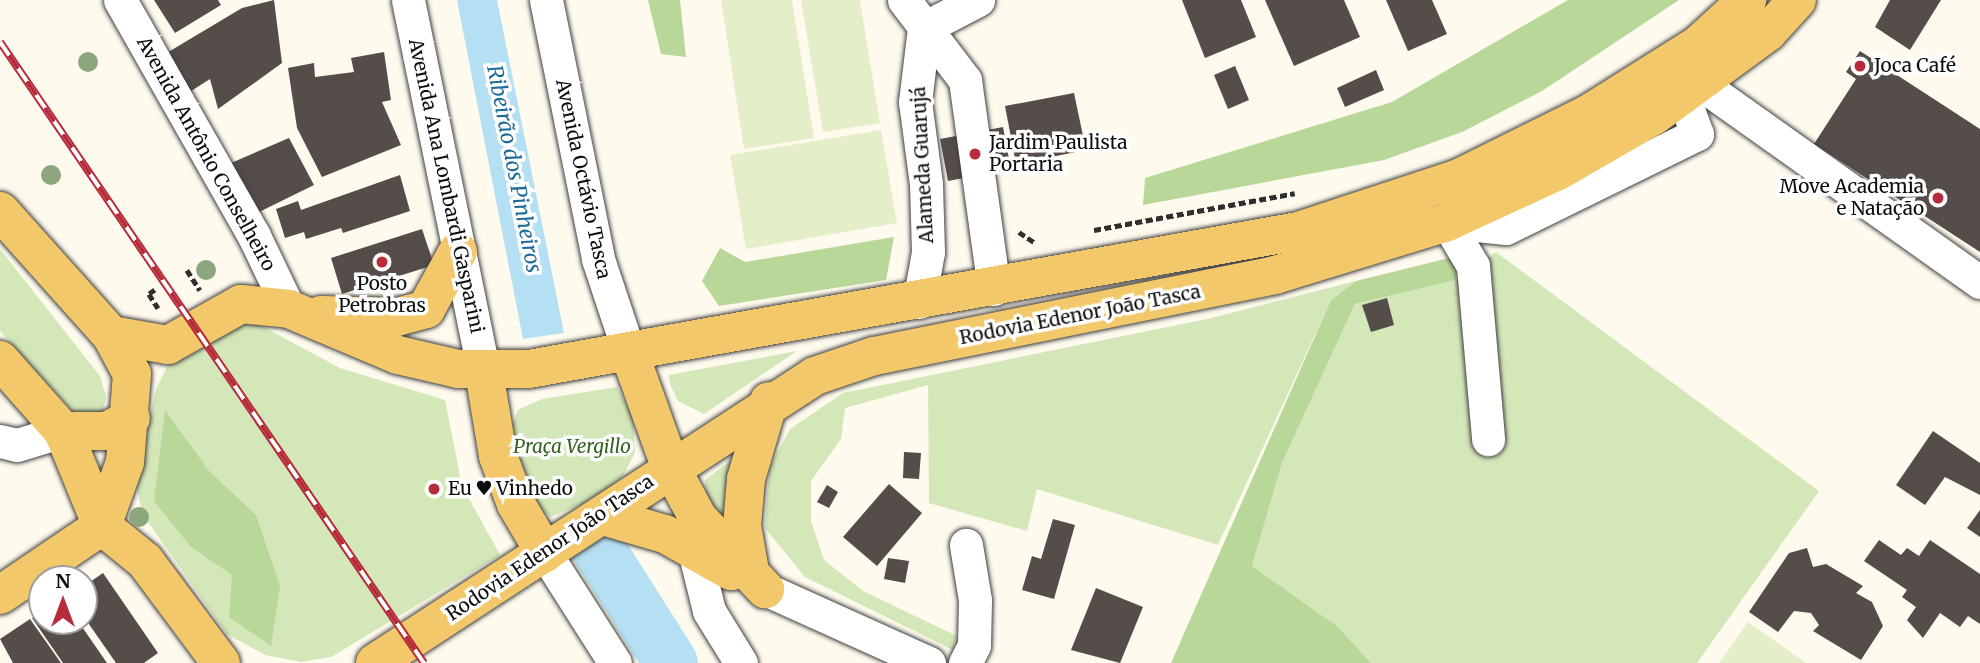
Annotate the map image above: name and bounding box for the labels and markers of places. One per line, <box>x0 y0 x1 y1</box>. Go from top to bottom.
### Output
place label: Joca Café <box>1874 55 1956 77</box>
marker: Joca Café <box>1852 58 1868 74</box>
place label: Jardim Paulista Portaria <box>989 132 1128 176</box>
marker: Jardim Paulista Portaria <box>967 146 983 162</box>
place label: Move Academia e Natação <box>1780 176 1924 220</box>
marker: Move Academia e Natação <box>1930 190 1946 206</box>
marker: Posto Petrobras <box>374 254 390 270</box>
place label: Posto Petrobras <box>338 273 426 317</box>
place label: Eu ♥ Vinhedo <box>448 478 573 500</box>
marker: Eu ♥ Vinhedo <box>426 481 442 497</box>

